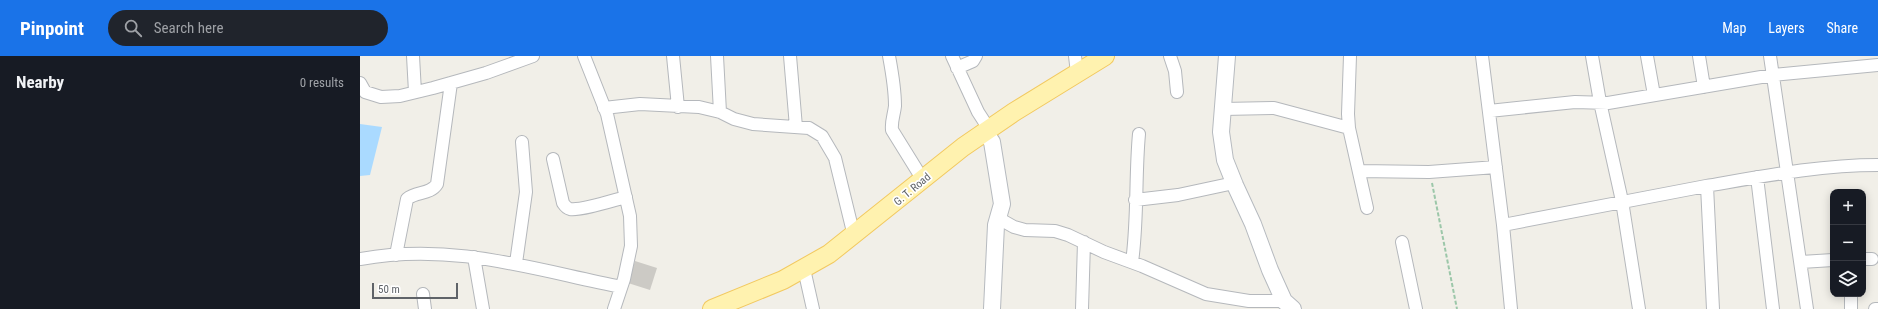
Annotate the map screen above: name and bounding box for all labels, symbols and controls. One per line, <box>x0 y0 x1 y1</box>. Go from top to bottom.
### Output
search box <box>108 10 388 46</box>
text: Pinpoint <box>20 17 84 40</box>
icon: search <box>122 17 144 39</box>
text: Search here <box>154 19 224 37</box>
text: Map <box>1722 20 1746 36</box>
text: Layers <box>1768 20 1805 36</box>
text: Share <box>1827 20 1858 36</box>
text: Nearby <box>16 72 64 92</box>
text: 0 results <box>300 75 344 90</box>
street label: G. T. Road <box>891 170 933 208</box>
map controls <box>1830 189 1866 297</box>
button: + <box>1830 189 1866 225</box>
button: − <box>1830 225 1866 261</box>
button: layers <box>1830 261 1866 297</box>
scale bar <box>372 281 458 300</box>
text: 50 m <box>378 283 400 296</box>

